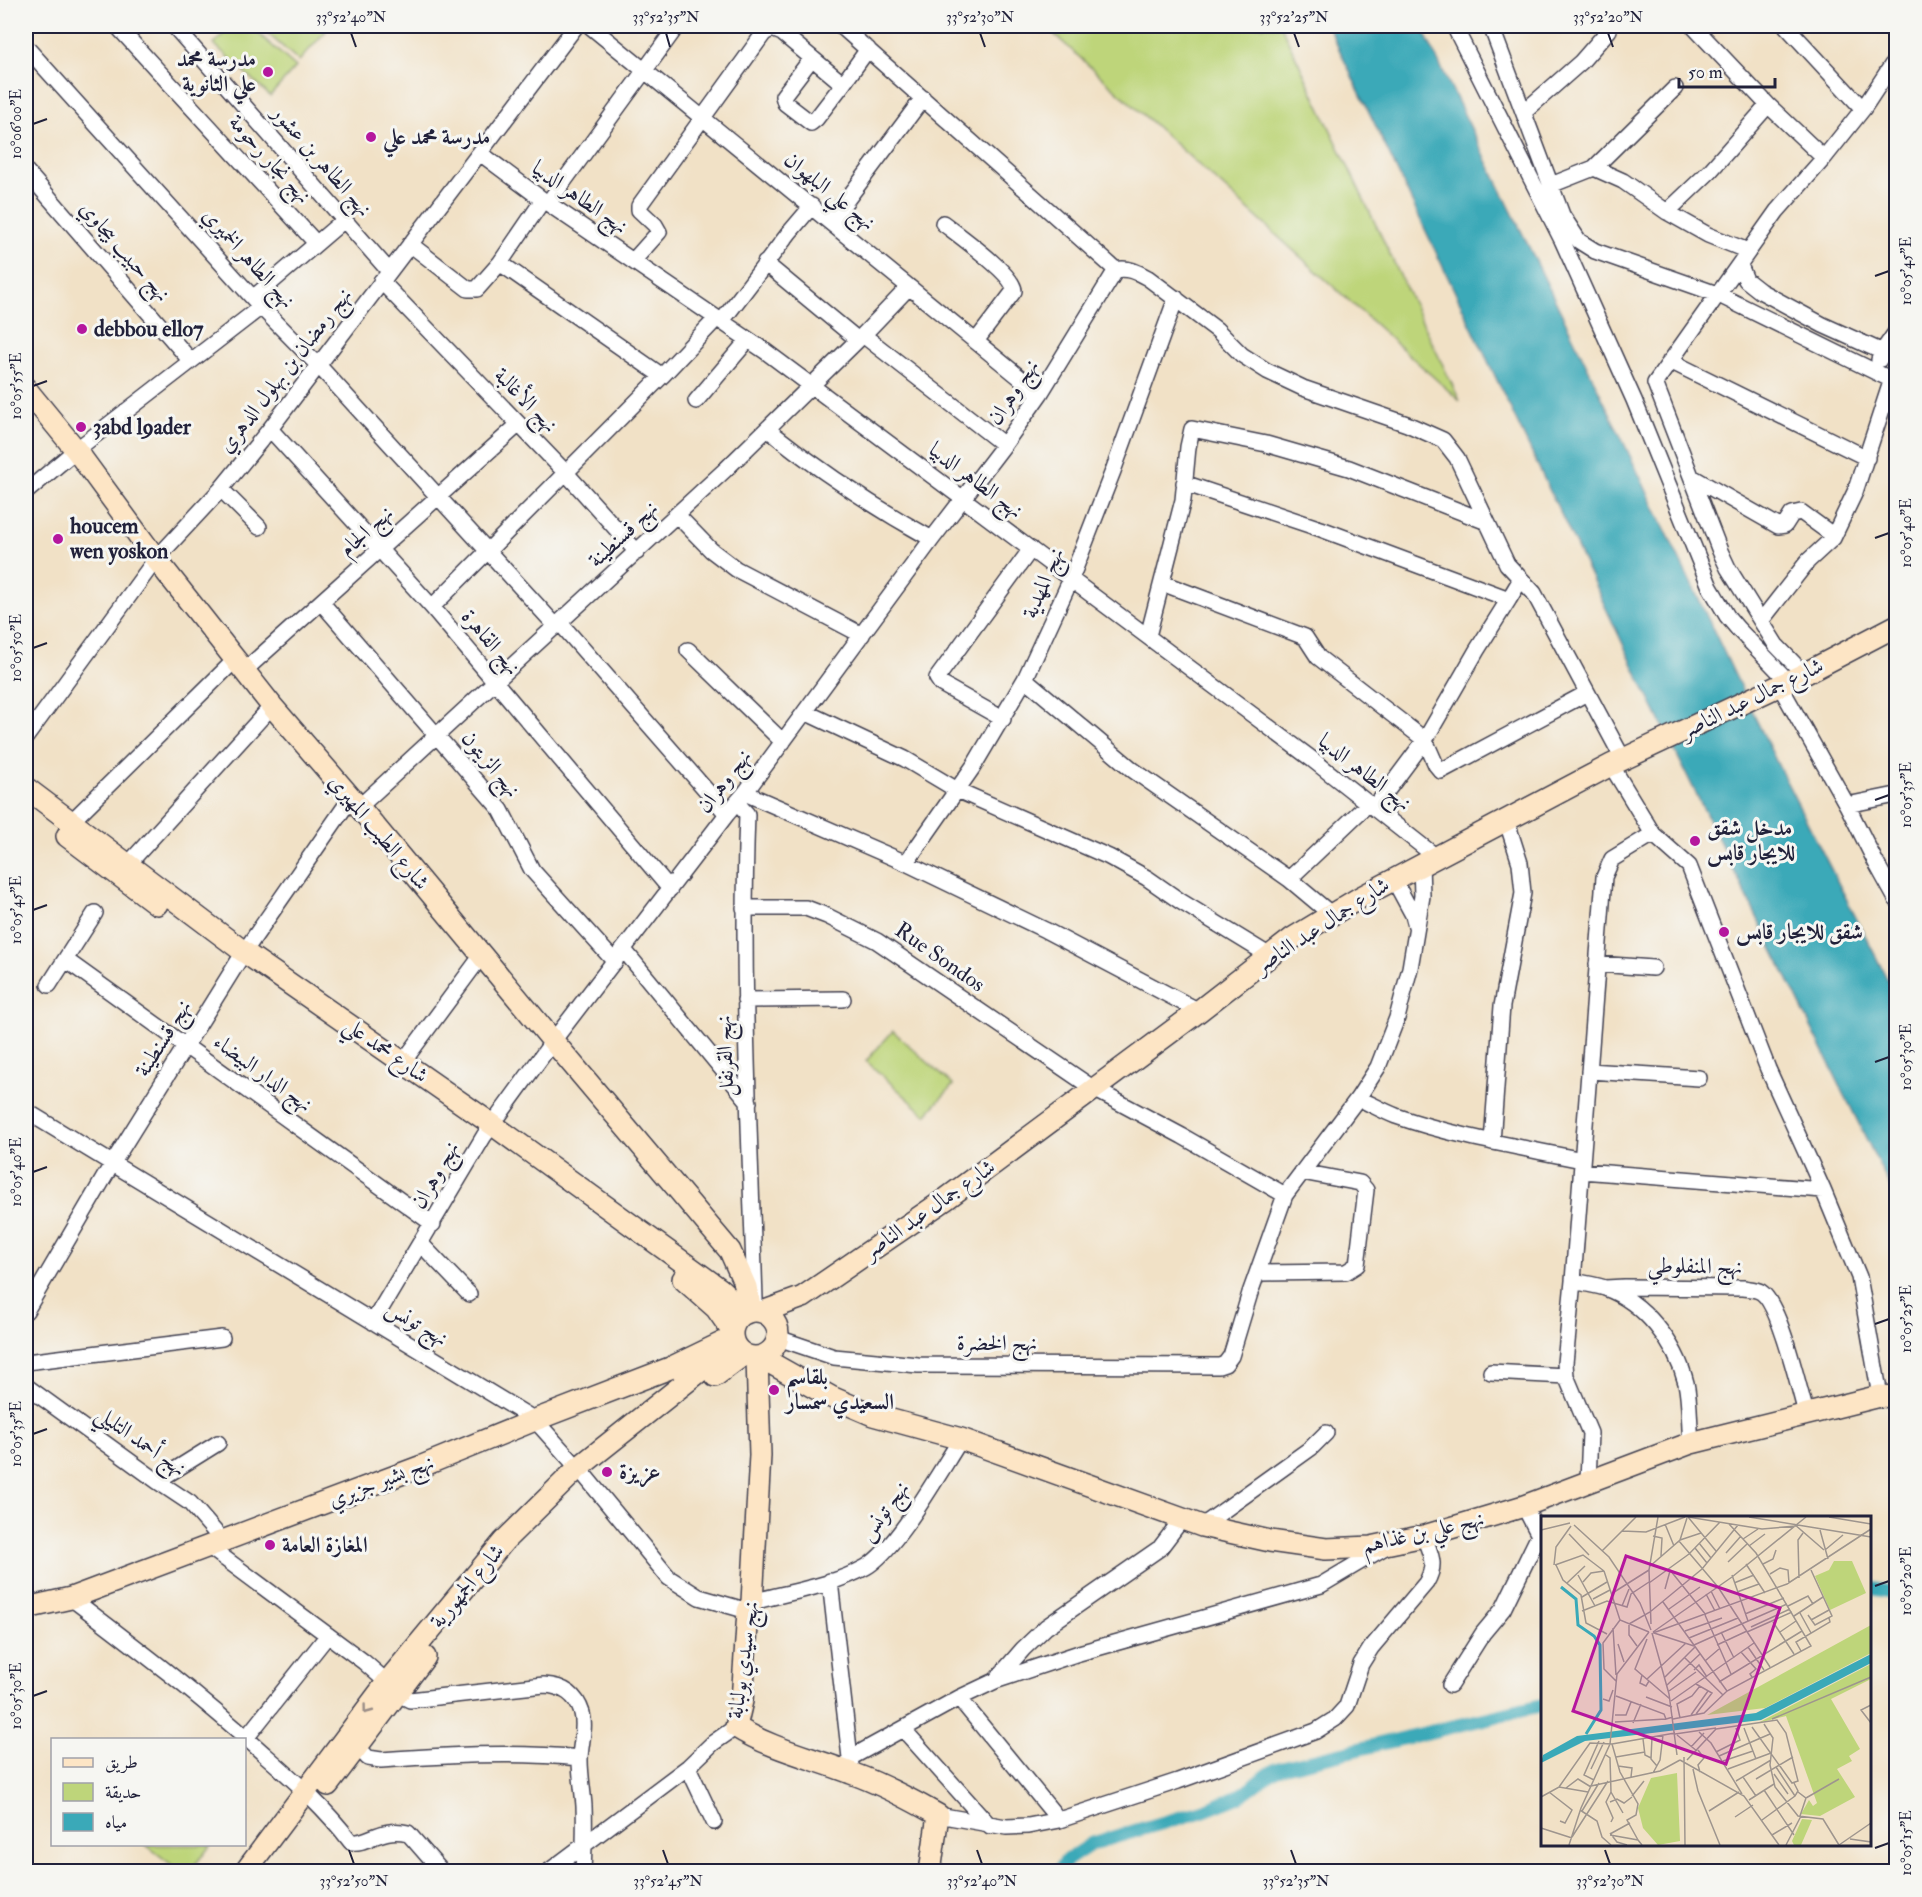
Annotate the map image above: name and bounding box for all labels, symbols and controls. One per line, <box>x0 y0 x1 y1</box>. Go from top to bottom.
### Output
text: 33°52'40"N <box>316 8 387 27</box>
text: 33°52'35"N <box>632 8 700 27</box>
text: 33°52'30"N <box>946 8 1015 27</box>
text: 33°52'25"N <box>1260 8 1329 27</box>
text: 33°52'20"N <box>1573 8 1644 27</box>
place label: مدرسة محمد علي الثانوية <box>176 45 256 105</box>
scale bar <box>1679 51 1775 89</box>
text: 50 m <box>1688 61 1723 84</box>
marker: مدرسة محمد علي الثانوية <box>261 65 275 79</box>
text: 10°06'00"E <box>7 89 26 159</box>
street label: نهج الطاهر بن عشور <box>261 98 378 226</box>
street label: نهج نجار رحومة <box>219 109 317 213</box>
place label: مدرسة محمد علي <box>382 123 490 158</box>
marker: مدرسة محمد علي <box>364 130 378 144</box>
street label: نهج علي البلهوان <box>774 145 882 242</box>
street label: نهج الطاهر الدبيا <box>524 154 634 244</box>
street label: نهج حبيب بيجاوي <box>70 195 177 311</box>
street label: نهج الطاهر الخميري <box>193 202 302 318</box>
text: 10°05'45"E <box>1897 237 1916 305</box>
street label: نهج رمضان بن بهلول الدهري <box>212 282 362 461</box>
place label: debbou ello7 <box>94 315 204 343</box>
marker: debbou ello7 <box>75 322 89 336</box>
text: 10°05'55"E <box>7 352 26 419</box>
street label: نهج وهران <box>981 353 1049 433</box>
street label: نهج الأغالبة <box>484 360 565 442</box>
place label: 3abd l9ader <box>93 413 192 441</box>
marker: 3abd l9ader <box>74 420 88 434</box>
street label: نهج الطاهر الدبيا <box>920 435 1029 529</box>
street label: نهج قسنطينة <box>582 494 667 577</box>
text: 10°05'40"E <box>1897 498 1916 568</box>
street label: نهج الجام <box>333 499 402 567</box>
place label: houcem wen yoskon <box>69 512 169 566</box>
marker: houcem wen yoskon <box>51 532 65 546</box>
street label: نهج المهدية <box>1016 543 1075 625</box>
street label: نهج القاهرة <box>451 603 527 684</box>
text: 10°05'50"E <box>7 614 26 682</box>
street label: شارع جمال عبد الناصر <box>1674 651 1830 749</box>
street label: نهج الزيتون <box>452 725 527 806</box>
street label: نهج الطاهر الدبيا <box>1310 727 1417 821</box>
street label: نهج وهران <box>690 743 762 822</box>
text: 10°05'35"E <box>1897 762 1916 828</box>
street label: شارع الطيب المهيري <box>319 768 436 898</box>
place label: مدخل شقق للايجار قابس <box>1707 814 1795 867</box>
marker: مدخل شقق للايجار قابس <box>1688 834 1702 848</box>
street label: شارع جمال عبد الناصر <box>1247 871 1397 984</box>
text: 10°05'45"E <box>7 876 26 944</box>
street label: Rue Sondos <box>889 916 991 998</box>
place label: شقق للايجار قابس <box>1736 918 1863 946</box>
marker: شقق للايجار قابس <box>1717 925 1731 939</box>
street label: نهج قسنطينة <box>128 994 202 1085</box>
street label: شارع محمد علي <box>334 1011 434 1095</box>
street label: نهج القرنفل <box>710 1015 745 1097</box>
text: 10°05'30"E <box>1897 1023 1916 1091</box>
street label: نهج الدار البيضاء <box>205 1028 318 1122</box>
street label: نهج وهران <box>404 1136 470 1217</box>
text: 10°05'40"E <box>7 1137 26 1207</box>
street label: شارع جمال عبد الناصر <box>856 1153 1003 1270</box>
street label: نهج المنفلوطي <box>1647 1251 1743 1287</box>
text: 10°05'25"E <box>1897 1285 1916 1353</box>
street label: نهج تونس <box>378 1293 453 1357</box>
street label: نهج الخضرة <box>957 1329 1037 1362</box>
place label: بلقاسم السعيدي سمسار <box>783 1363 894 1420</box>
marker: بلقاسم السعيدي سمسار <box>767 1383 781 1397</box>
street label: نهج أحمد التليلي <box>86 1398 193 1488</box>
text: 10°05'35"E <box>7 1401 26 1467</box>
street label: نهج بشير جزيري <box>324 1448 440 1519</box>
place label: عزيزة <box>619 1458 661 1488</box>
marker: عزيزة <box>600 1465 614 1479</box>
street label: نهج تونس <box>852 1475 920 1550</box>
street label: نهج علي بن غذاهم <box>1359 1504 1488 1566</box>
inset map <box>1541 1516 1871 1846</box>
place label: المغازة العامة <box>282 1531 368 1559</box>
marker: المغازة العامة <box>263 1538 277 1552</box>
street label: شارع الجمهورية <box>423 1538 514 1637</box>
text: 10°05'20"E <box>1897 1546 1916 1616</box>
street label: نهج سيدي بولبابة <box>721 1599 770 1721</box>
text: 10°05'30"E <box>7 1662 26 1730</box>
one-way arrow <box>363 1703 374 1714</box>
legend <box>51 1738 246 1846</box>
text: طريق <box>105 1751 138 1774</box>
text: حديقة <box>105 1781 141 1804</box>
text: 10°05'15"E <box>1897 1810 1916 1876</box>
text: مياه <box>105 1811 127 1834</box>
text: 33°52'50"N <box>320 1872 389 1891</box>
text: 33°52'45"N <box>633 1872 703 1891</box>
text: 33°52'40"N <box>947 1872 1018 1891</box>
text: 33°52'35"N <box>1262 1872 1330 1891</box>
text: 33°52'30"N <box>1576 1872 1645 1891</box>

